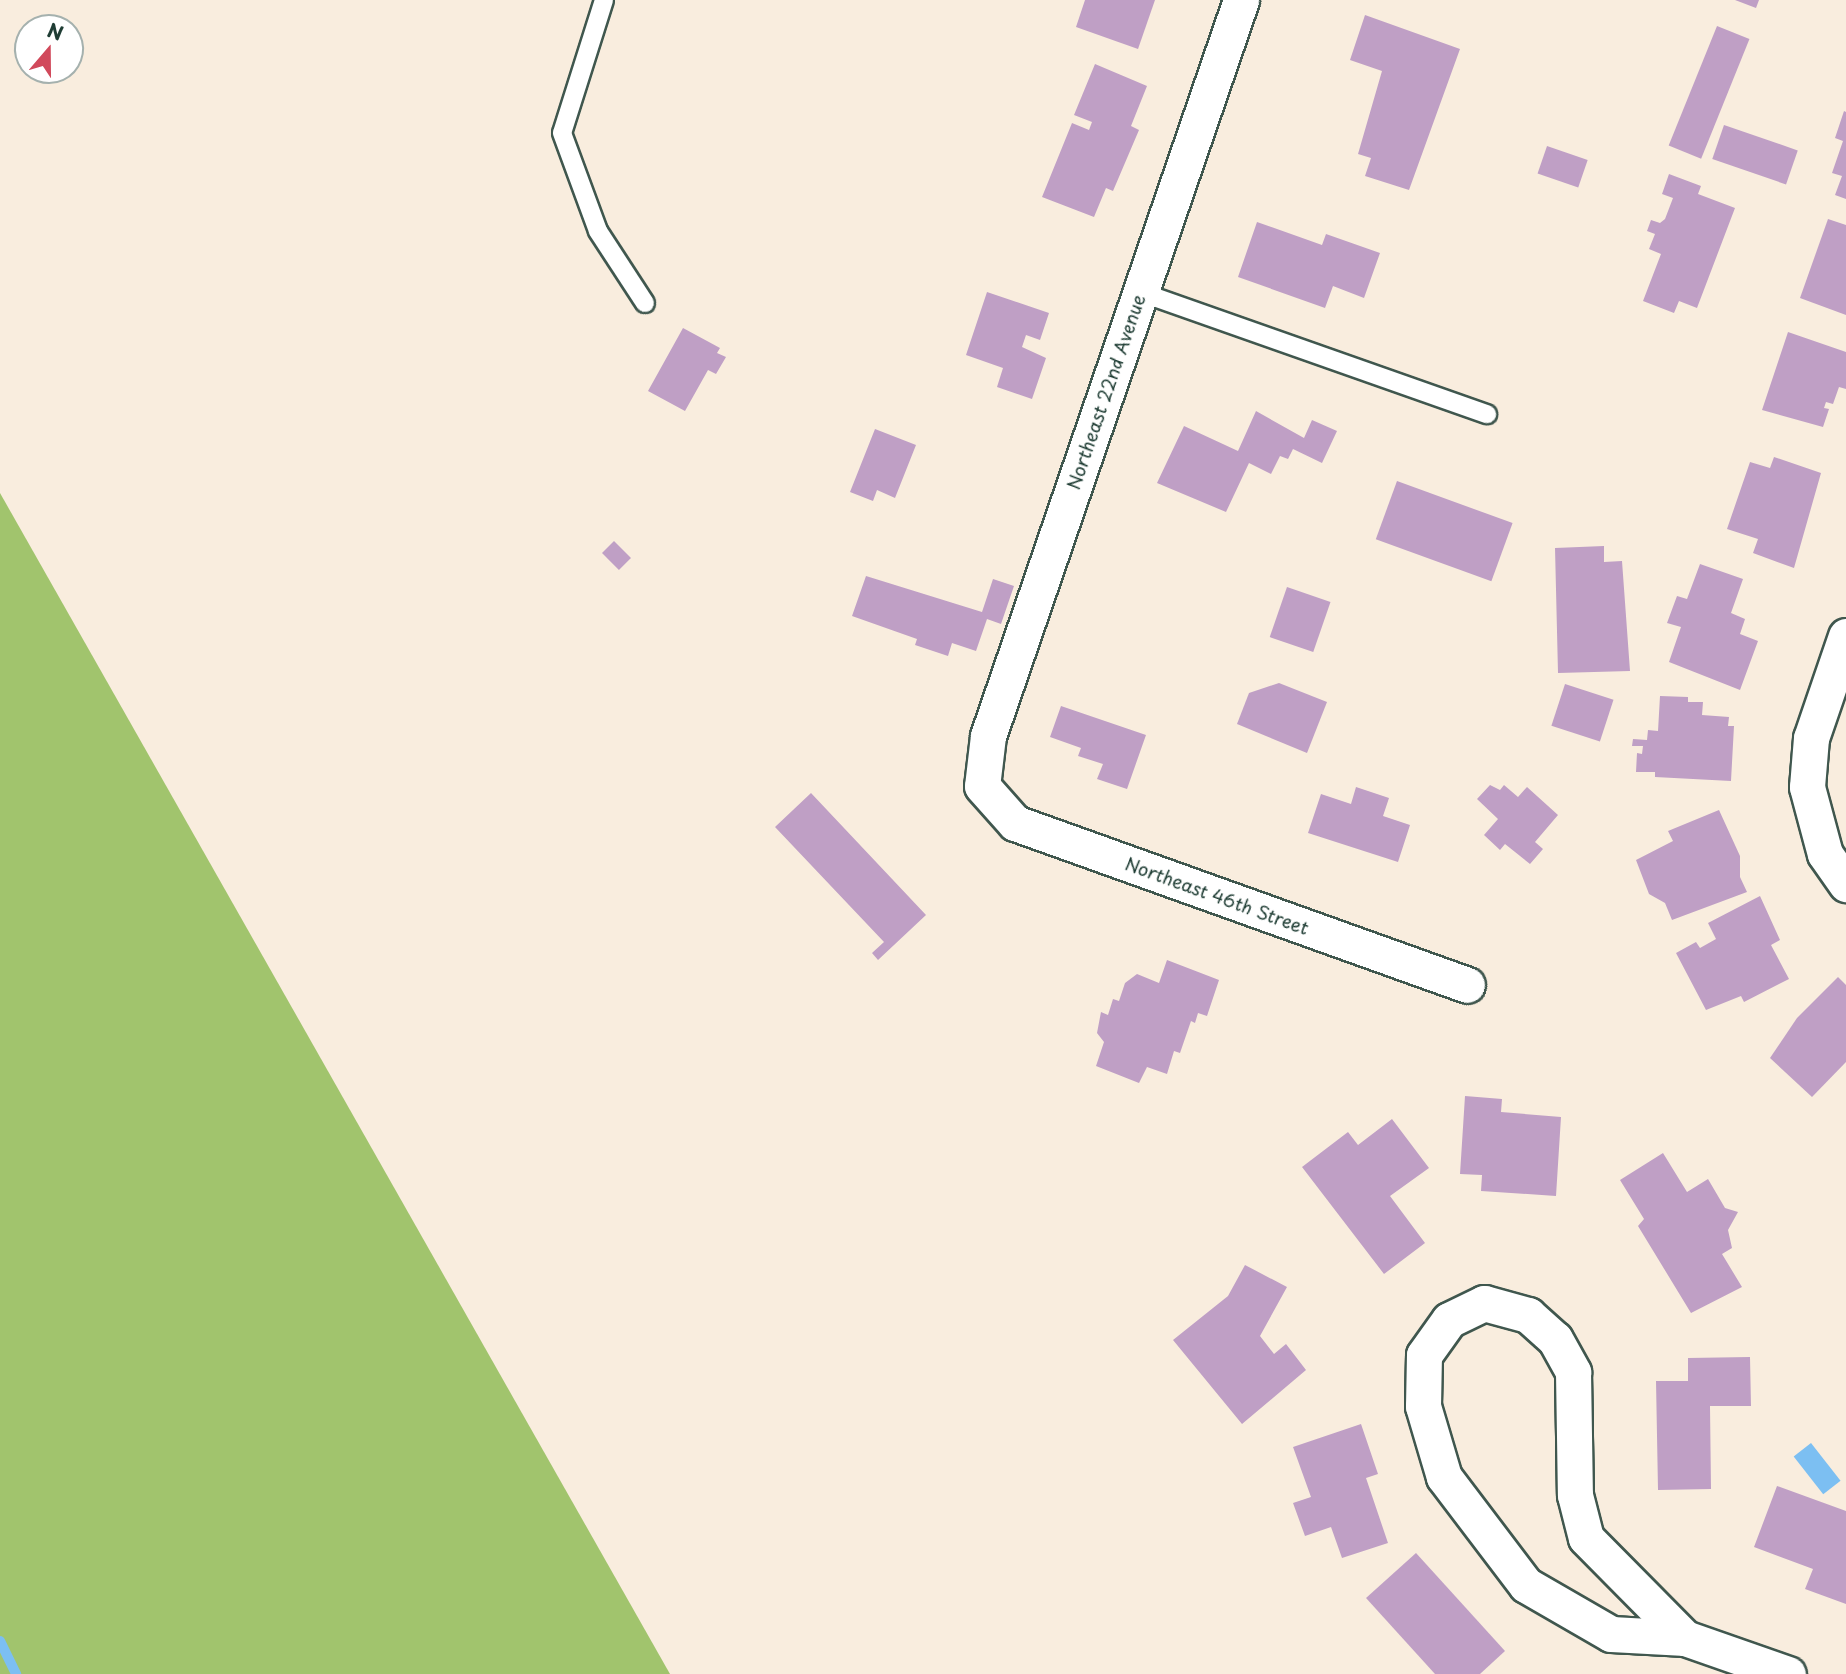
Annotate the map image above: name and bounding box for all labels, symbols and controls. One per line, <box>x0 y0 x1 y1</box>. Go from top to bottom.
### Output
north arrow <box>14 14 84 84</box>
text: N <box>44 15 67 47</box>
street label: Northeast 22nd Avenue <box>1062 291 1150 493</box>
street label: Northeast 46th Street <box>1122 853 1312 939</box>

